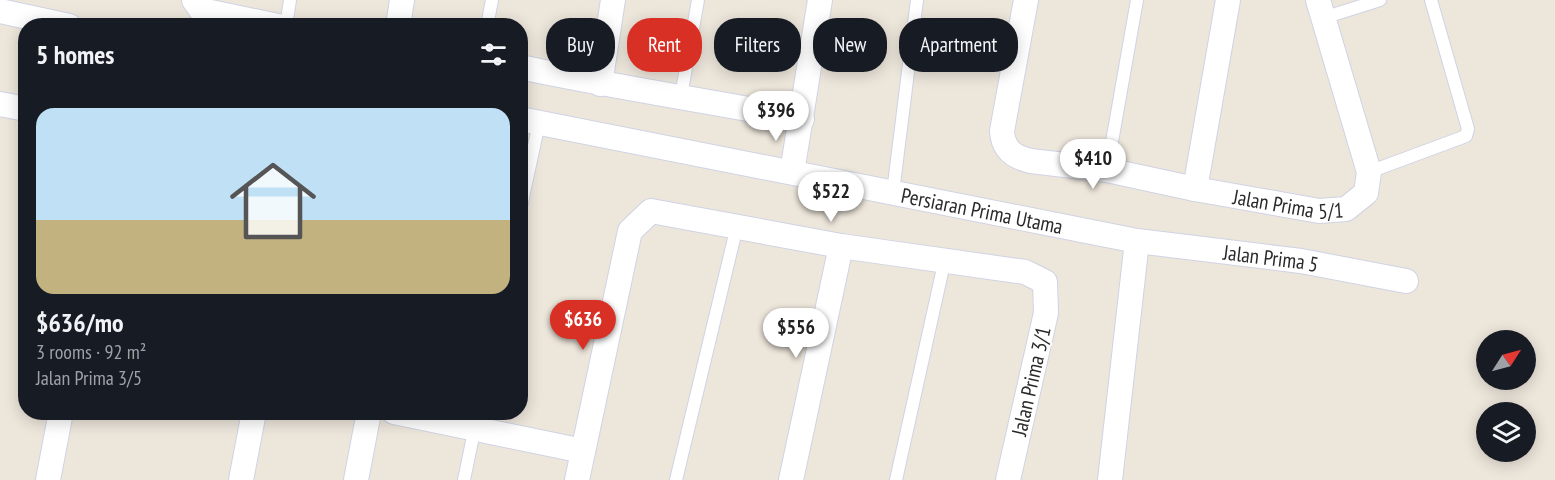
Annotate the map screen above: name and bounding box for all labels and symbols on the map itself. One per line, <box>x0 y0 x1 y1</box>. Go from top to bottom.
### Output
pin: $396 <box>740 91 812 142</box>
pin: $410 <box>1057 139 1129 190</box>
pin: $522 <box>795 172 867 223</box>
street label: Persiaran Prima Utama <box>899 181 1065 240</box>
street label: Jalan Prima 5/1 <box>1230 182 1344 225</box>
street label: Jalan Prima 5 <box>1221 238 1321 278</box>
pin: $636 <box>547 300 619 351</box>
pin: $556 <box>760 308 832 359</box>
street label: Jalan Prima 3/1 <box>1005 324 1057 439</box>
north arrow <box>1476 330 1536 390</box>

